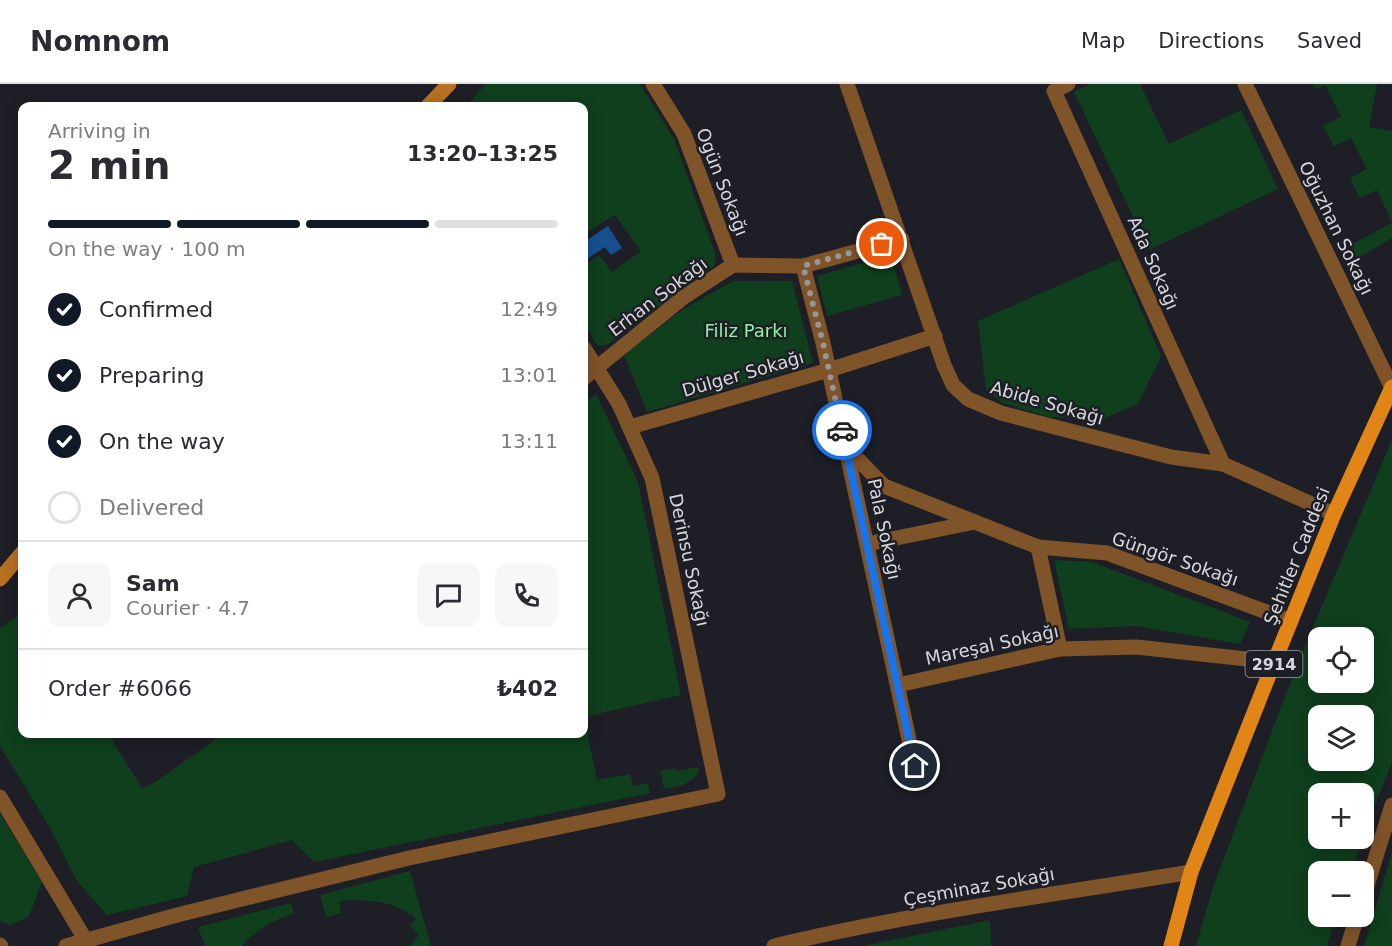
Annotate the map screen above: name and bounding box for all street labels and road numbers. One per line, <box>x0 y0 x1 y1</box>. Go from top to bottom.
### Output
street label: Ogün Sokağı <box>692 125 753 239</box>
street label: Oğuzhan Sokağı <box>1295 158 1378 298</box>
street label: Ada Sokağı <box>1123 213 1183 313</box>
street label: Erhan Sokağı <box>604 253 711 341</box>
street label: Dülger Sokağı <box>679 346 806 401</box>
street label: Abide Sokağı <box>988 376 1106 429</box>
street label: Pala Sokağı <box>864 476 905 581</box>
street label: Şehitler Caddesi <box>1259 484 1334 628</box>
street label: Derinsu Sokağı <box>665 492 714 628</box>
street label: Güngör Sokağı <box>1109 527 1241 590</box>
street label: Mareşal Sokağı <box>923 620 1060 669</box>
road number: 2914 <box>1246 651 1302 677</box>
street label: Çeşminaz Sokağı <box>902 863 1056 910</box>

